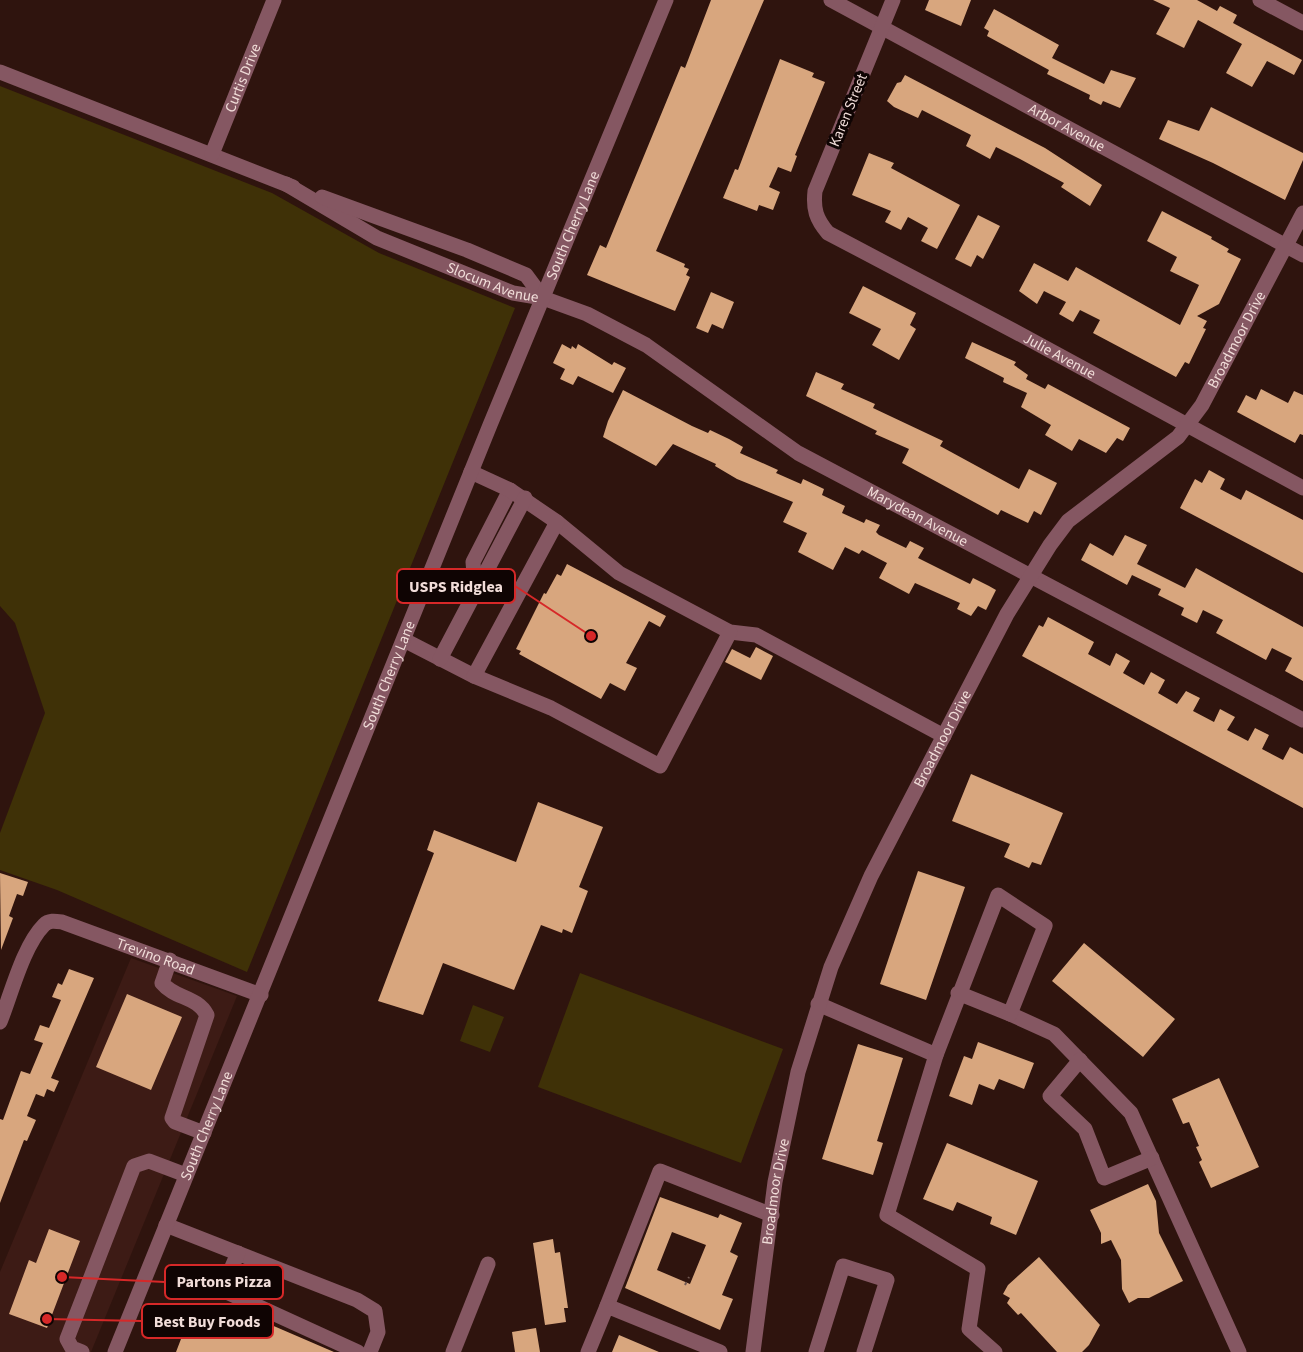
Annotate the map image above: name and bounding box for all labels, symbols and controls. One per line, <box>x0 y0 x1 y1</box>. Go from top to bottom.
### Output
street label: Curtis Drive <box>220 41 266 116</box>
street label: Karen Street <box>824 70 873 150</box>
street label: Arbor Avenue <box>1024 99 1109 157</box>
street label: South Cherry Lane <box>541 168 605 283</box>
street label: Slocum Avenue <box>443 257 540 308</box>
street label: Broadmoor Drive <box>1203 288 1271 392</box>
street label: Julie Avenue <box>1019 328 1099 384</box>
street label: Marydean Avenue <box>863 481 972 552</box>
callout: USPS Ridglea <box>397 569 515 603</box>
text: USPS Ridglea <box>409 576 503 598</box>
street label: South Cherry Lane <box>358 618 421 733</box>
street label: Broadmoor Drive <box>909 686 977 791</box>
street label: Trevino Road <box>113 933 198 981</box>
street label: South Cherry Lane <box>175 1068 238 1184</box>
street label: Broadmoor Drive <box>757 1137 795 1246</box>
callout: Partons Pizza <box>165 1265 283 1299</box>
text: Partons Pizza <box>177 1271 271 1293</box>
callout: Best Buy Foods <box>142 1304 273 1338</box>
text: Best Buy Foods <box>154 1311 260 1333</box>

